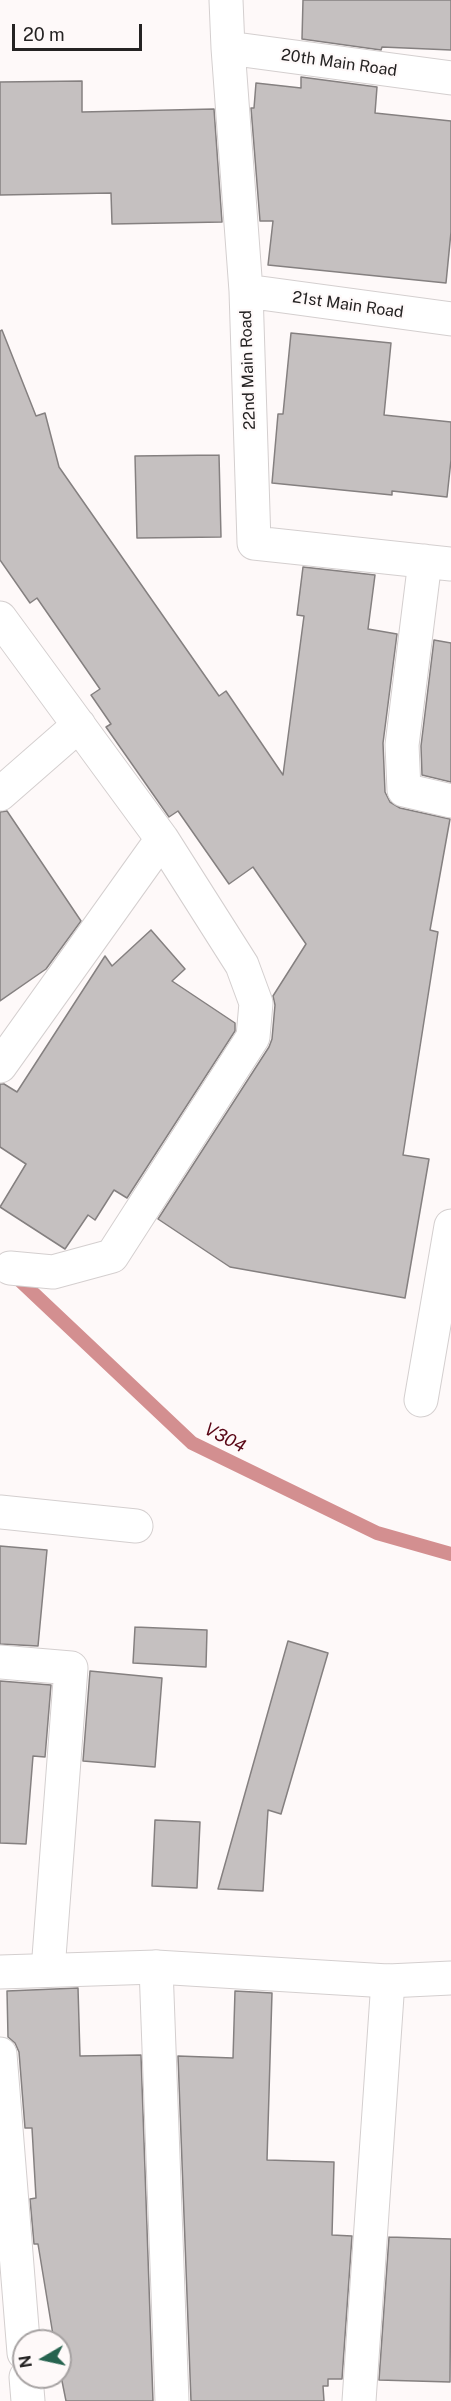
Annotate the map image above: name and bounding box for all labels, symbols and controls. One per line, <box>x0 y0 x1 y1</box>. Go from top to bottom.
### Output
scale bar <box>15 12 146 50</box>
text: 20 m <box>23 24 65 45</box>
street label: 20th Main Road <box>280 45 398 81</box>
street label: 21st Main Road <box>291 288 405 322</box>
street label: 22nd Main Road <box>236 310 260 430</box>
water label: V304 <box>201 1418 249 1458</box>
north arrow <box>12 2329 72 2389</box>
text: N <box>15 2354 36 2369</box>

